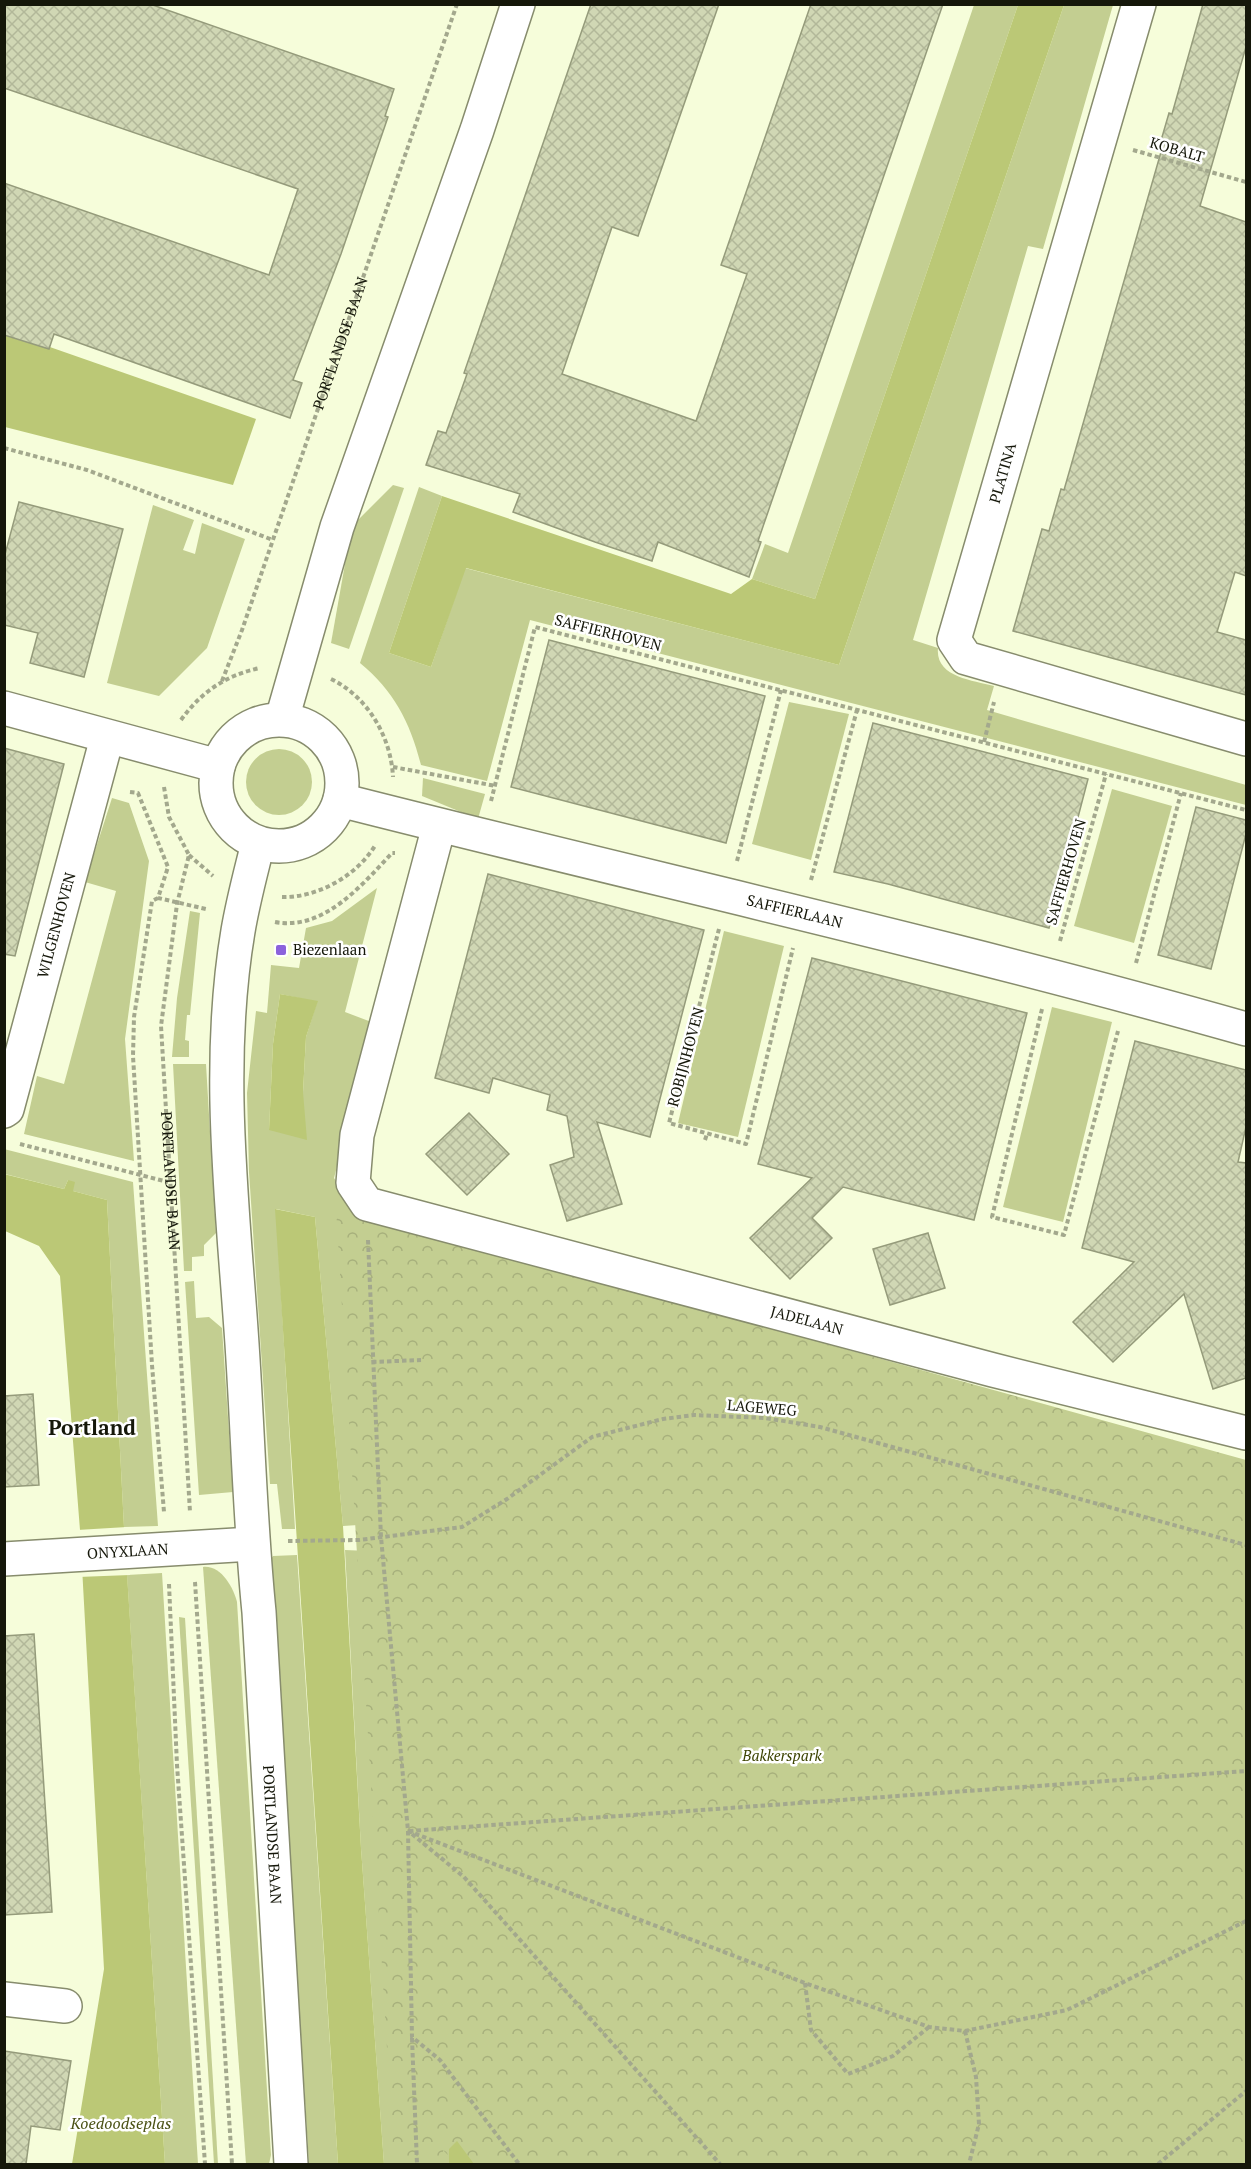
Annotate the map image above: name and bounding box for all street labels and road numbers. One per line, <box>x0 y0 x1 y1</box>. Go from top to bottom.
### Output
street label: KOBALT <box>1148 132 1207 166</box>
street label: PORTLANDSE BAAN <box>307 274 372 412</box>
street label: PLATINA <box>984 439 1020 505</box>
street label: SAFFIERHOVEN <box>553 609 664 655</box>
street label: SAFFIERHOVEN <box>1040 816 1090 927</box>
street label: WILGENHOVEN <box>32 870 79 980</box>
street label: SAFFIERLAAN <box>745 889 845 932</box>
street label: ROBIJNHOVEN <box>662 1005 708 1109</box>
street label: PORTLANDSE BAAN <box>157 1111 185 1251</box>
street label: JADELAAN <box>768 1300 846 1339</box>
street label: LAGEWEG <box>726 1394 798 1420</box>
street label: ONYXLAAN <box>86 1538 169 1563</box>
street label: PORTLANDSE BAAN <box>259 1765 287 1905</box>

